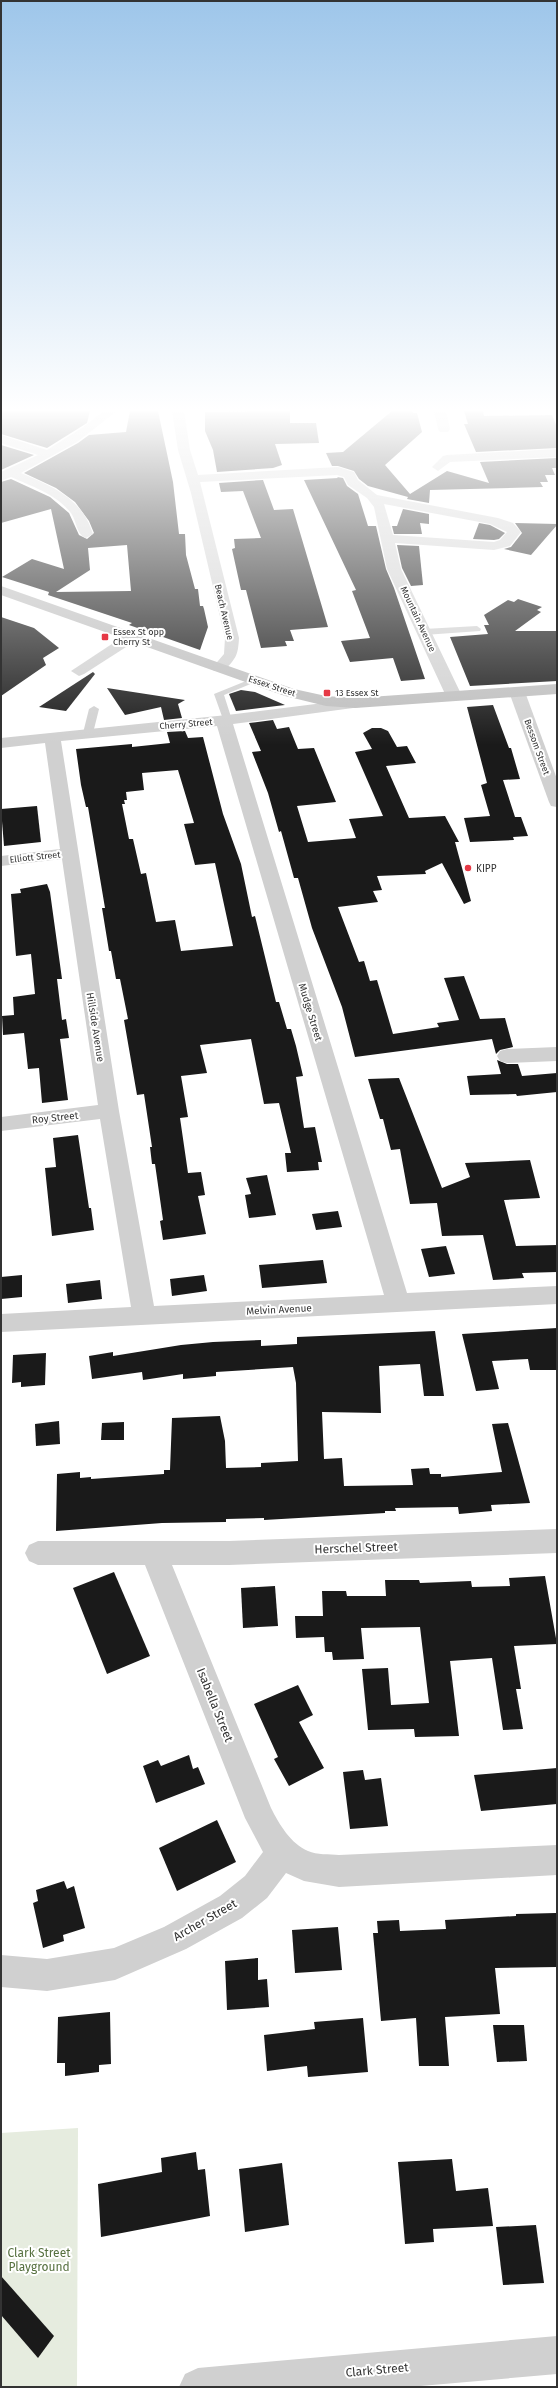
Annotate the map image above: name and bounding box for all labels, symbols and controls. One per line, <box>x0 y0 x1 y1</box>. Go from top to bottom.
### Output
street label: Beach Avenue <box>213 583 235 641</box>
street label: Mountain Avenue <box>398 585 438 653</box>
place label: Essex St opp Cherry St <box>113 627 164 647</box>
marker: Essex St opp Cherry St <box>100 632 110 642</box>
street label: Essex Street <box>247 674 298 699</box>
marker: 13 Essex St <box>322 688 332 698</box>
place label: 13 Essex St <box>335 688 379 698</box>
street label: Cherry Street <box>159 717 214 731</box>
street label: Bessom Street <box>522 718 552 777</box>
street label: Elliott Street <box>9 849 62 865</box>
marker: KIPP <box>463 863 473 873</box>
place label: KIPP <box>476 863 497 875</box>
street label: Mudge Street <box>296 982 325 1043</box>
street label: Hillside Avenue <box>84 992 106 1063</box>
street label: Roy Street <box>31 1110 79 1126</box>
street label: Melvin Avenue <box>246 1302 312 1318</box>
street label: Herschel Street <box>314 1540 399 1556</box>
street label: Isabella Street <box>194 1666 236 1745</box>
street label: Archer Street <box>171 1896 240 1944</box>
park label: Clark Street Playground <box>7 2246 71 2274</box>
street label: Clark Street <box>345 2360 410 2380</box>

